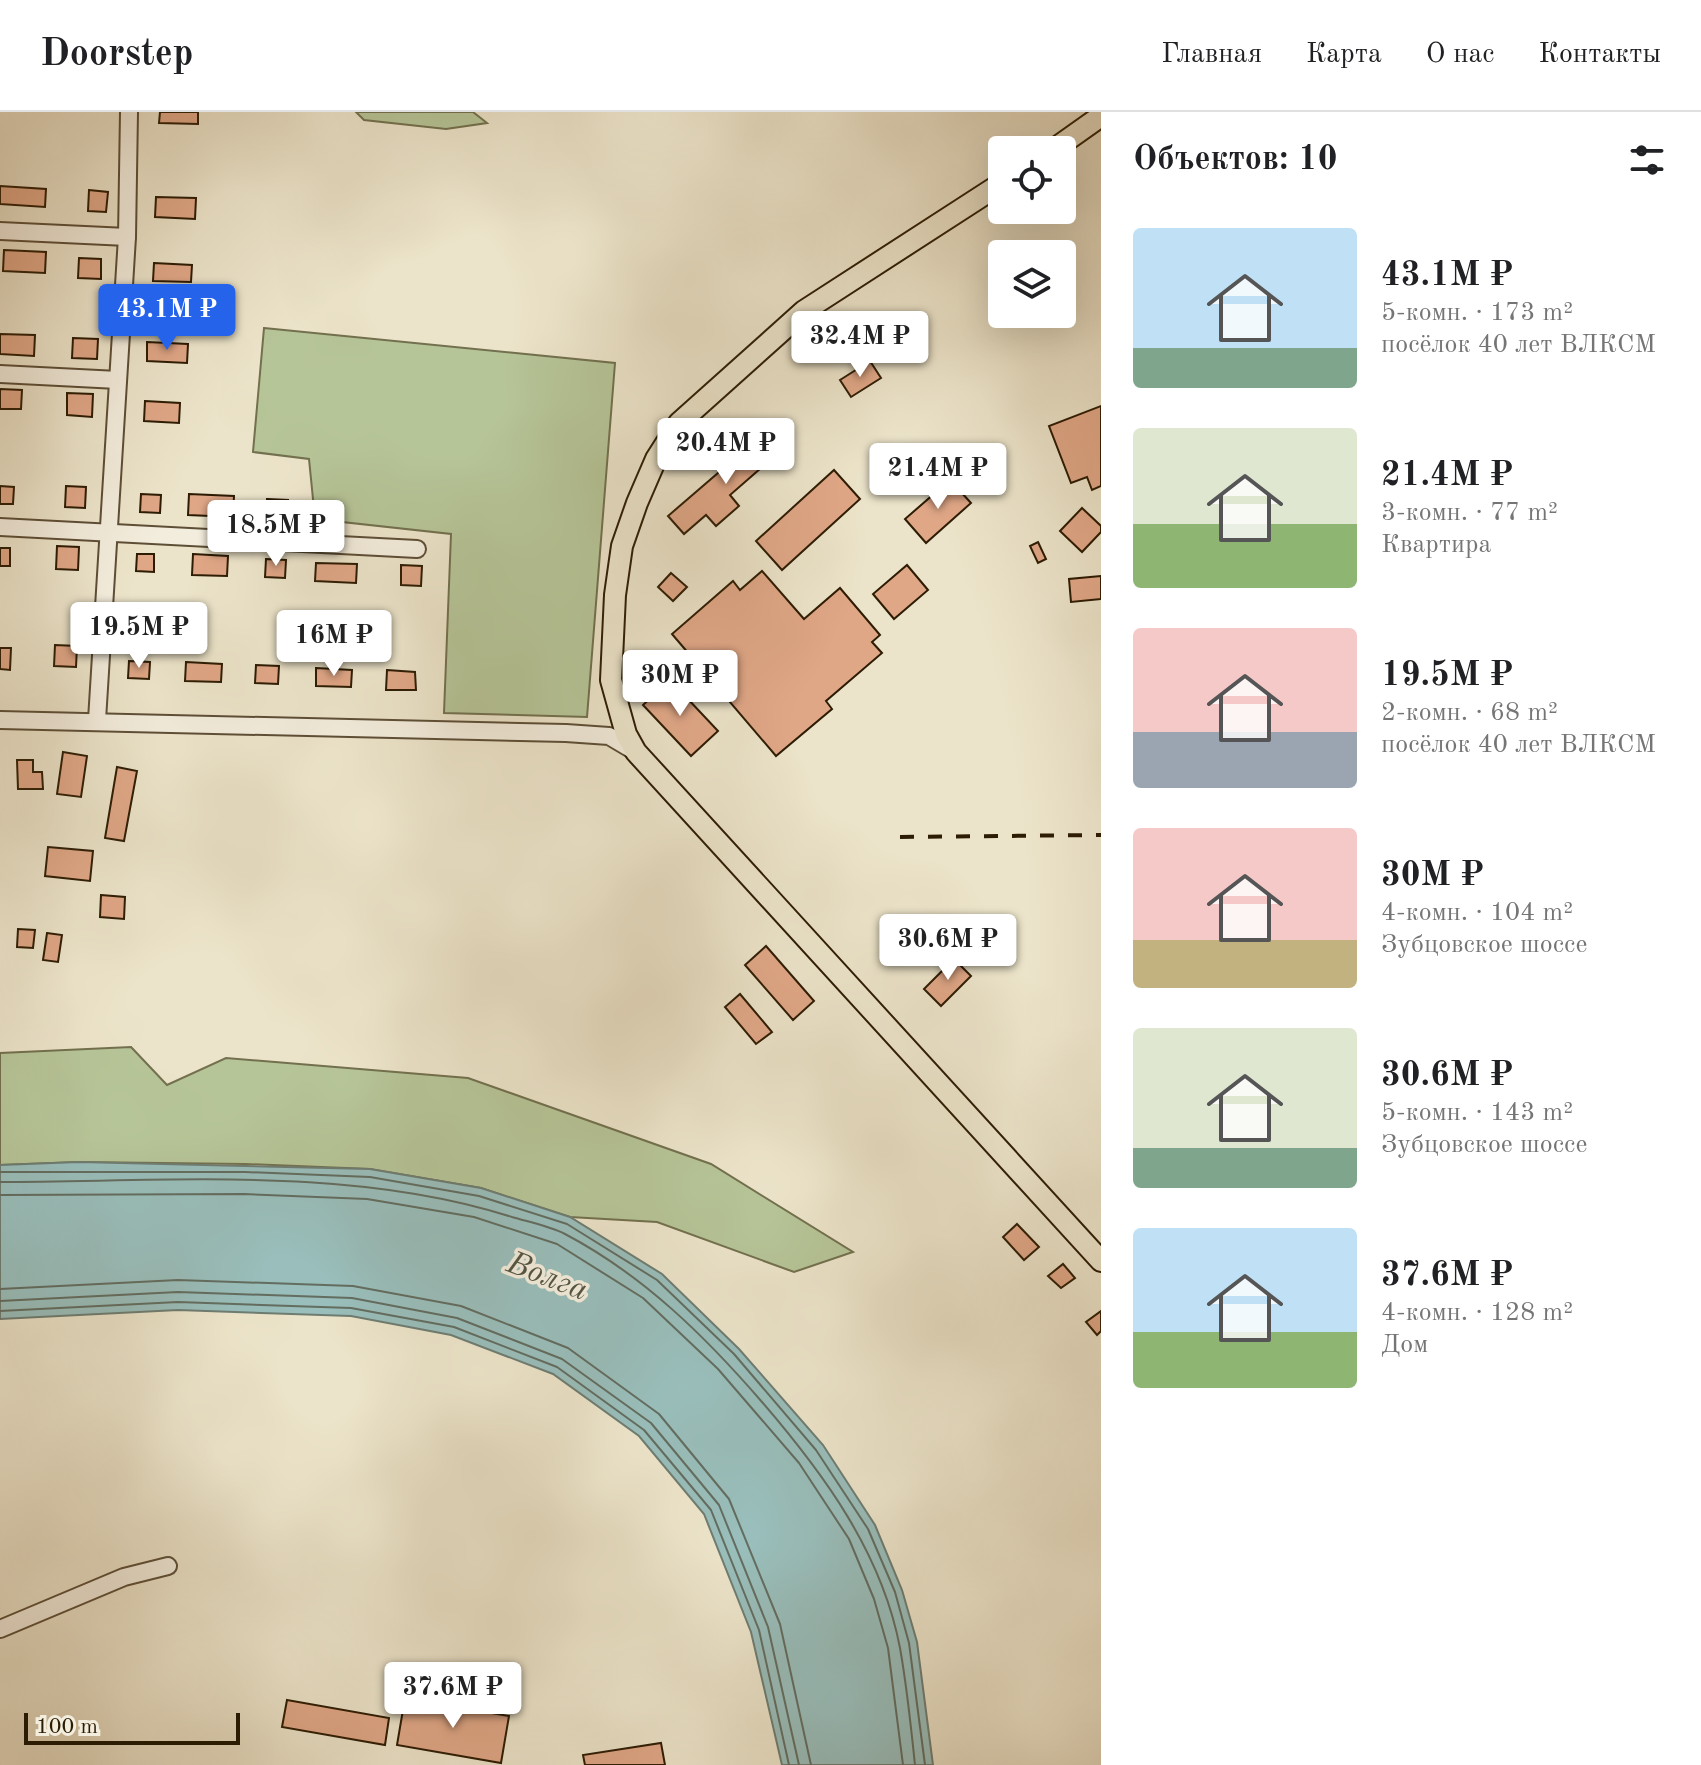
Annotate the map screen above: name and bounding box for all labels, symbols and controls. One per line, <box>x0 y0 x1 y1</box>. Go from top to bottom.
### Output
text: Doorstep <box>40 36 193 74</box>
text: Главная <box>1161 41 1262 69</box>
text: Карта <box>1306 41 1382 69</box>
text: О нас <box>1426 41 1495 69</box>
text: Контакты <box>1539 41 1661 69</box>
map controls <box>988 136 1076 328</box>
button: locate <box>988 136 1076 224</box>
icon: filters <box>1625 138 1669 182</box>
text: Объектов: 10 <box>1133 143 1337 177</box>
button: layers <box>988 240 1076 328</box>
text: 43.1M ₽ <box>1381 259 1513 293</box>
icon: home <box>1197 260 1293 356</box>
pin: 43.1M ₽ <box>93 284 241 352</box>
text: 43.1M ₽ <box>116 297 218 323</box>
text: 5-комн. · 173 m² <box>1381 300 1573 326</box>
pin: 32.4M ₽ <box>786 311 934 379</box>
text: 32.4M ₽ <box>809 324 911 350</box>
text: посёлок 40 лет ВЛКСМ <box>1381 332 1656 358</box>
pin: 20.4M ₽ <box>652 418 800 486</box>
text: 20.4M ₽ <box>675 431 777 457</box>
pin: 21.4M ₽ <box>864 443 1012 511</box>
text: 21.4M ₽ <box>887 456 989 482</box>
text: 21.4M ₽ <box>1381 459 1513 493</box>
icon: home <box>1197 460 1293 556</box>
pin: 18.5M ₽ <box>202 500 350 568</box>
text: 3-комн. · 77 m² <box>1381 500 1558 526</box>
text: 18.5M ₽ <box>225 513 327 539</box>
text: Квартира <box>1381 532 1491 558</box>
pin: 19.5M ₽ <box>65 602 213 670</box>
pin: 16M ₽ <box>278 610 390 678</box>
text: 19.5M ₽ <box>88 615 190 641</box>
text: 16M ₽ <box>295 623 373 649</box>
pin: 30M ₽ <box>624 650 736 718</box>
text: 19.5M ₽ <box>1381 659 1513 693</box>
icon: home <box>1197 660 1293 756</box>
text: 30M ₽ <box>641 663 719 689</box>
text: 2-комн. · 68 m² <box>1381 700 1558 726</box>
text: посёлок 40 лет ВЛКСМ <box>1381 732 1656 758</box>
text: 30M ₽ <box>1381 859 1484 893</box>
icon: home <box>1197 860 1293 956</box>
text: 4-комн. · 104 m² <box>1381 900 1573 926</box>
pin: 30.6M ₽ <box>874 914 1022 982</box>
text: 30.6M ₽ <box>897 927 999 953</box>
text: Зубцовское шоссе <box>1381 932 1587 958</box>
text: 30.6M ₽ <box>1381 1059 1513 1093</box>
icon: home <box>1197 1060 1293 1156</box>
text: 5-комн. · 143 m² <box>1381 1100 1573 1126</box>
text: Зубцовское шоссе <box>1381 1132 1587 1158</box>
water label: Волга <box>501 1247 592 1308</box>
text: 37.6M ₽ <box>1381 1259 1513 1293</box>
icon: home <box>1197 1260 1293 1356</box>
text: 4-комн. · 128 m² <box>1381 1300 1573 1326</box>
text: Дом <box>1381 1332 1428 1358</box>
pin: 37.6M ₽ <box>379 1662 527 1730</box>
text: 37.6M ₽ <box>402 1675 504 1701</box>
scale bar <box>24 1709 240 1745</box>
text: 100 m <box>36 1716 98 1738</box>

